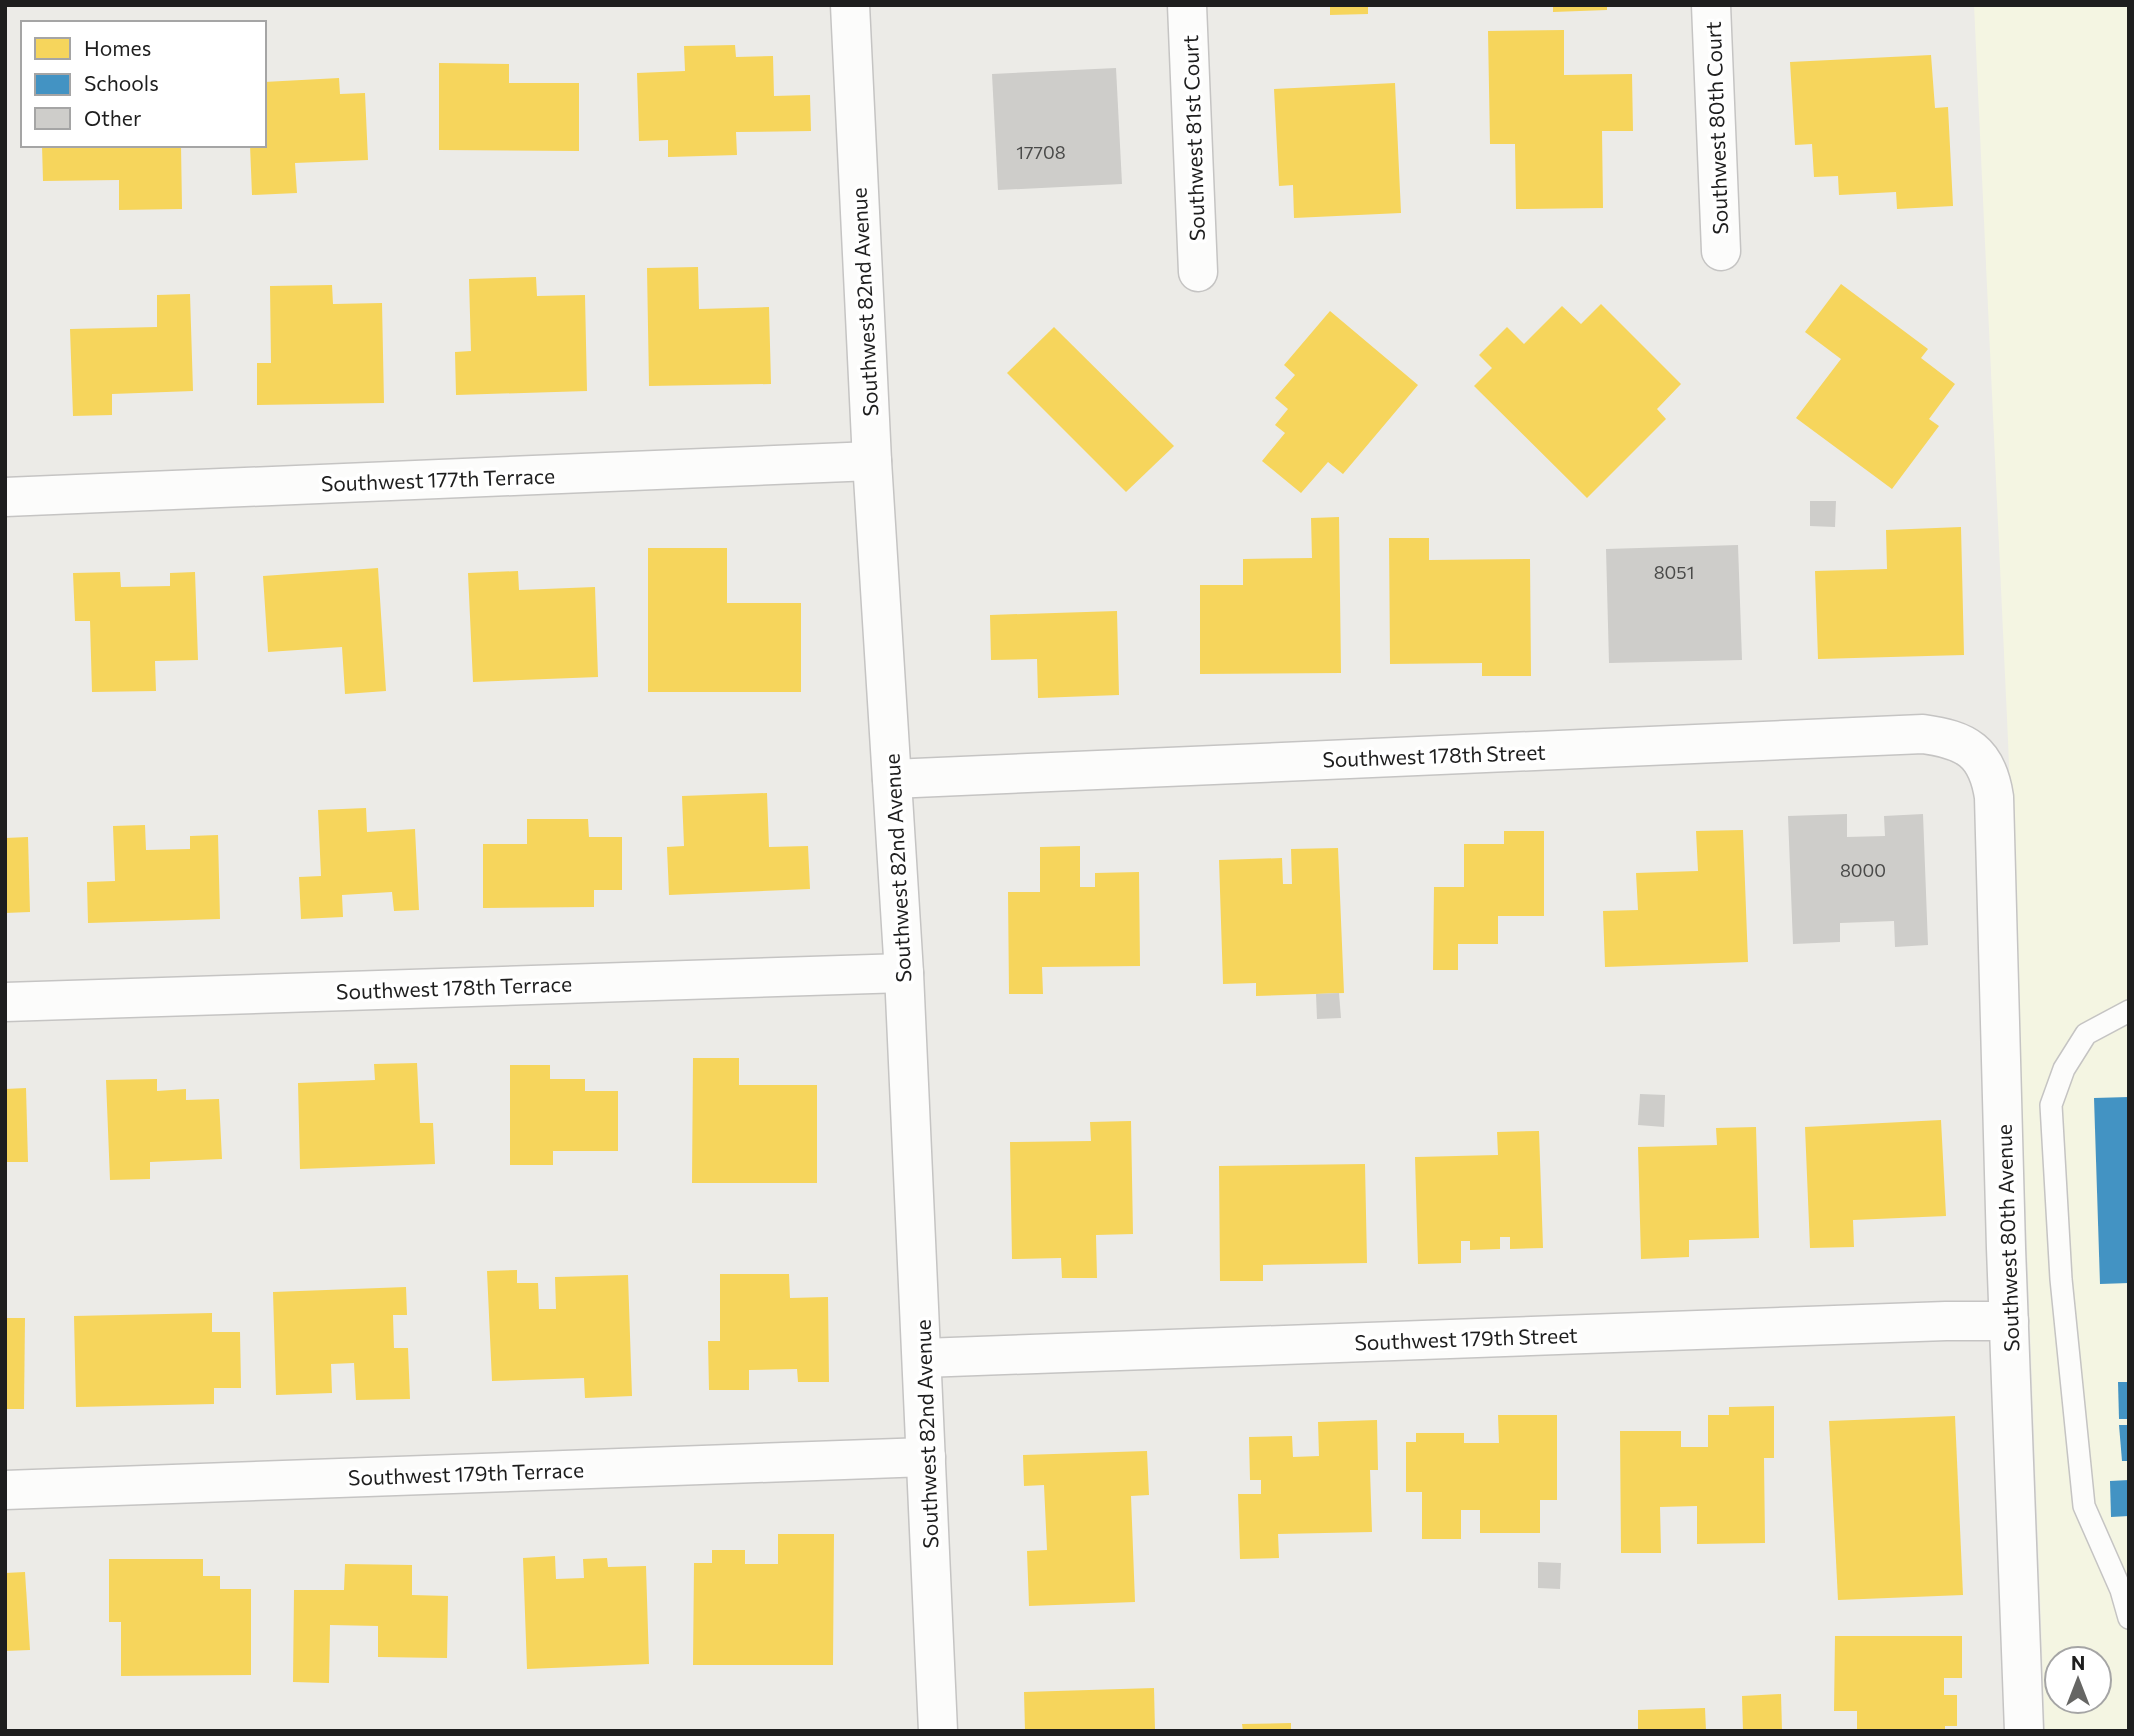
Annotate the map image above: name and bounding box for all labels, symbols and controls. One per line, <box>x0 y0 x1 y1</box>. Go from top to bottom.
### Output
legend <box>21 21 266 147</box>
street label: Southwest 80th Court <box>1700 21 1732 235</box>
text: Homes <box>84 35 151 60</box>
street label: Southwest 81st Court <box>1177 35 1209 241</box>
text: Schools <box>84 70 159 95</box>
text: Other <box>84 105 141 130</box>
house number: 17708 <box>1016 141 1066 163</box>
street label: Southwest 82nd Avenue <box>846 187 882 417</box>
street label: Southwest 177th Terrace <box>320 462 556 496</box>
house number: 8051 <box>1654 561 1694 583</box>
street label: Southwest 178th Street <box>1322 739 1546 771</box>
street label: Southwest 82nd Avenue <box>879 753 915 983</box>
house number: 8000 <box>1840 859 1886 881</box>
street label: Southwest 178th Terrace <box>336 970 572 1004</box>
street label: Southwest 80th Avenue <box>1991 1124 2023 1352</box>
street label: Southwest 82nd Avenue <box>910 1319 942 1549</box>
street label: Southwest 179th Street <box>1354 1322 1578 1354</box>
street label: Southwest 179th Terrace <box>348 1456 584 1490</box>
north arrow <box>2043 1645 2113 1715</box>
text: N <box>2071 1651 2085 1674</box>

